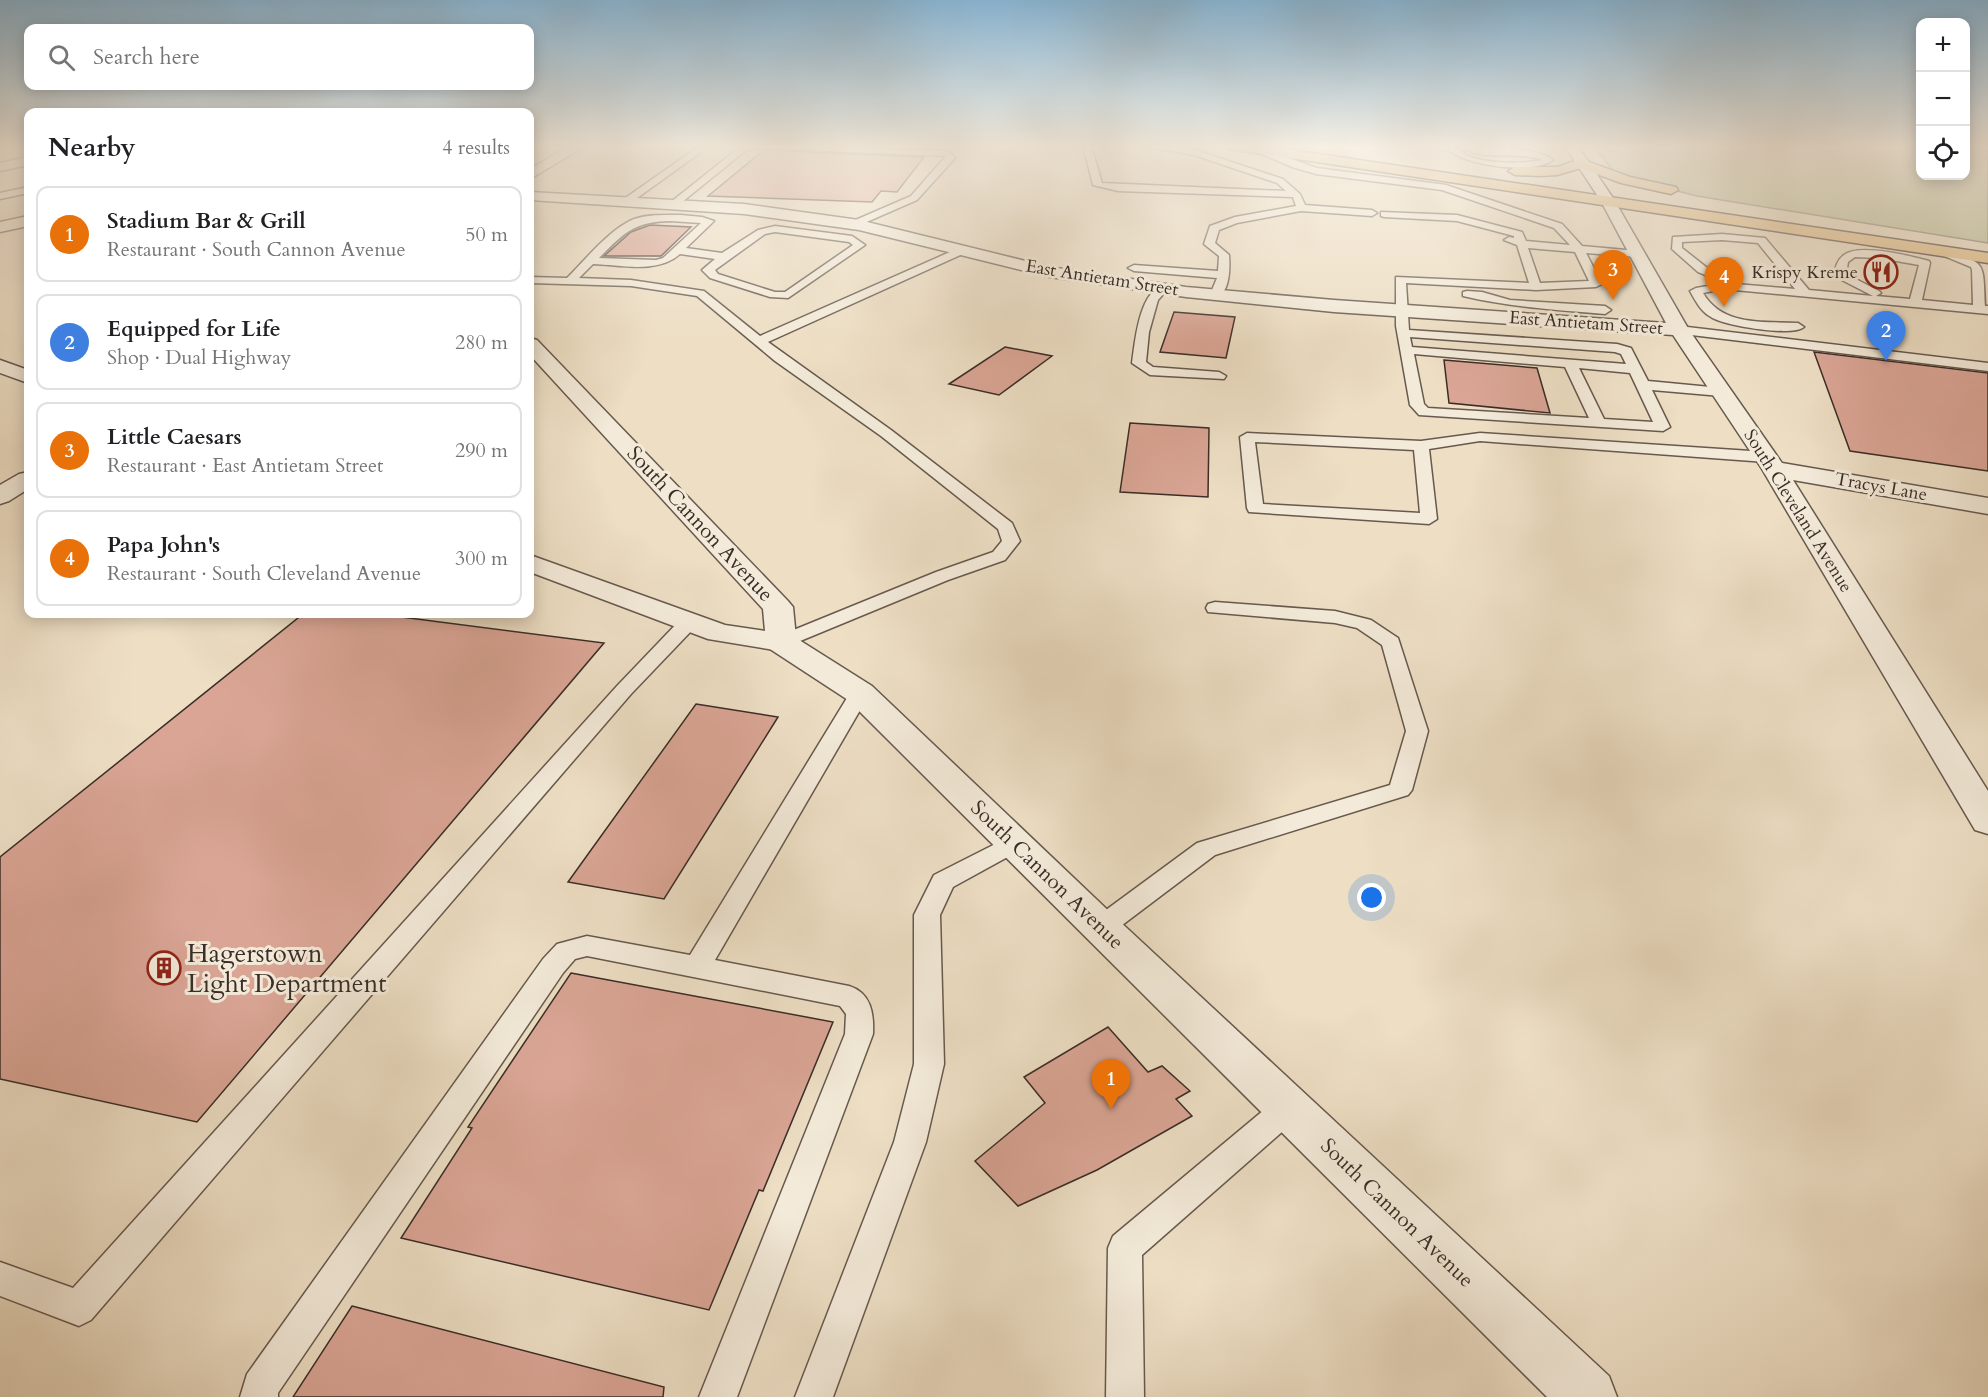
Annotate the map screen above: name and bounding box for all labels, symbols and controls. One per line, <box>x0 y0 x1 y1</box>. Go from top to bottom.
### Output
map controls <box>1916 18 1970 180</box>
button: + <box>1916 18 1970 72</box>
search box <box>24 24 534 90</box>
icon: search <box>45 41 78 74</box>
text: Search here <box>93 42 200 72</box>
button: − <box>1916 72 1970 126</box>
button: locate <box>1916 126 1970 180</box>
text: Nearby <box>48 130 136 165</box>
text: 4 results <box>442 134 510 161</box>
text: Stadium Bar & Grill <box>107 206 306 236</box>
text: 1 <box>64 221 75 248</box>
text: 50 m <box>465 221 508 248</box>
text: Restaurant · South Cannon Avenue <box>107 236 406 263</box>
pin: 3 <box>1594 250 1632 300</box>
street label: East Antietam Street <box>1024 254 1180 302</box>
restaurant icon: Krispy Kreme <box>1863 254 1899 290</box>
pin: 4 <box>1704 258 1744 307</box>
place label: Krispy Kreme <box>1752 260 1858 285</box>
street label: East Antietam Street <box>1508 305 1664 341</box>
pin: 2 <box>1866 312 1906 361</box>
text: Equipped for Life <box>107 314 281 344</box>
text: 2 <box>64 329 75 356</box>
text: 280 m <box>455 329 508 356</box>
text: Shop · Dual Highway <box>107 344 291 371</box>
text: Little Caesars <box>107 422 242 452</box>
street label: South Cleveland Avenue <box>1738 425 1858 597</box>
text: 3 <box>64 437 75 464</box>
text: 290 m <box>455 437 508 464</box>
street label: South Cannon Avenue <box>620 440 780 608</box>
text: Restaurant · East Antietam Street <box>107 452 383 479</box>
street label: Tracys Lane <box>1833 467 1929 507</box>
text: Papa John's <box>107 530 220 560</box>
text: 4 <box>64 545 75 572</box>
text: 300 m <box>455 545 508 572</box>
text: Restaurant · South Cleveland Avenue <box>107 560 421 587</box>
street label: South Cannon Avenue <box>964 794 1130 956</box>
your location <box>1357 883 1386 912</box>
place label: Hagerstown Light Department <box>187 936 387 1001</box>
building icon: Hagerstown Light Department <box>146 950 182 986</box>
pin: 1 <box>1092 1060 1130 1109</box>
street label: South Cannon Avenue <box>1314 1132 1480 1294</box>

